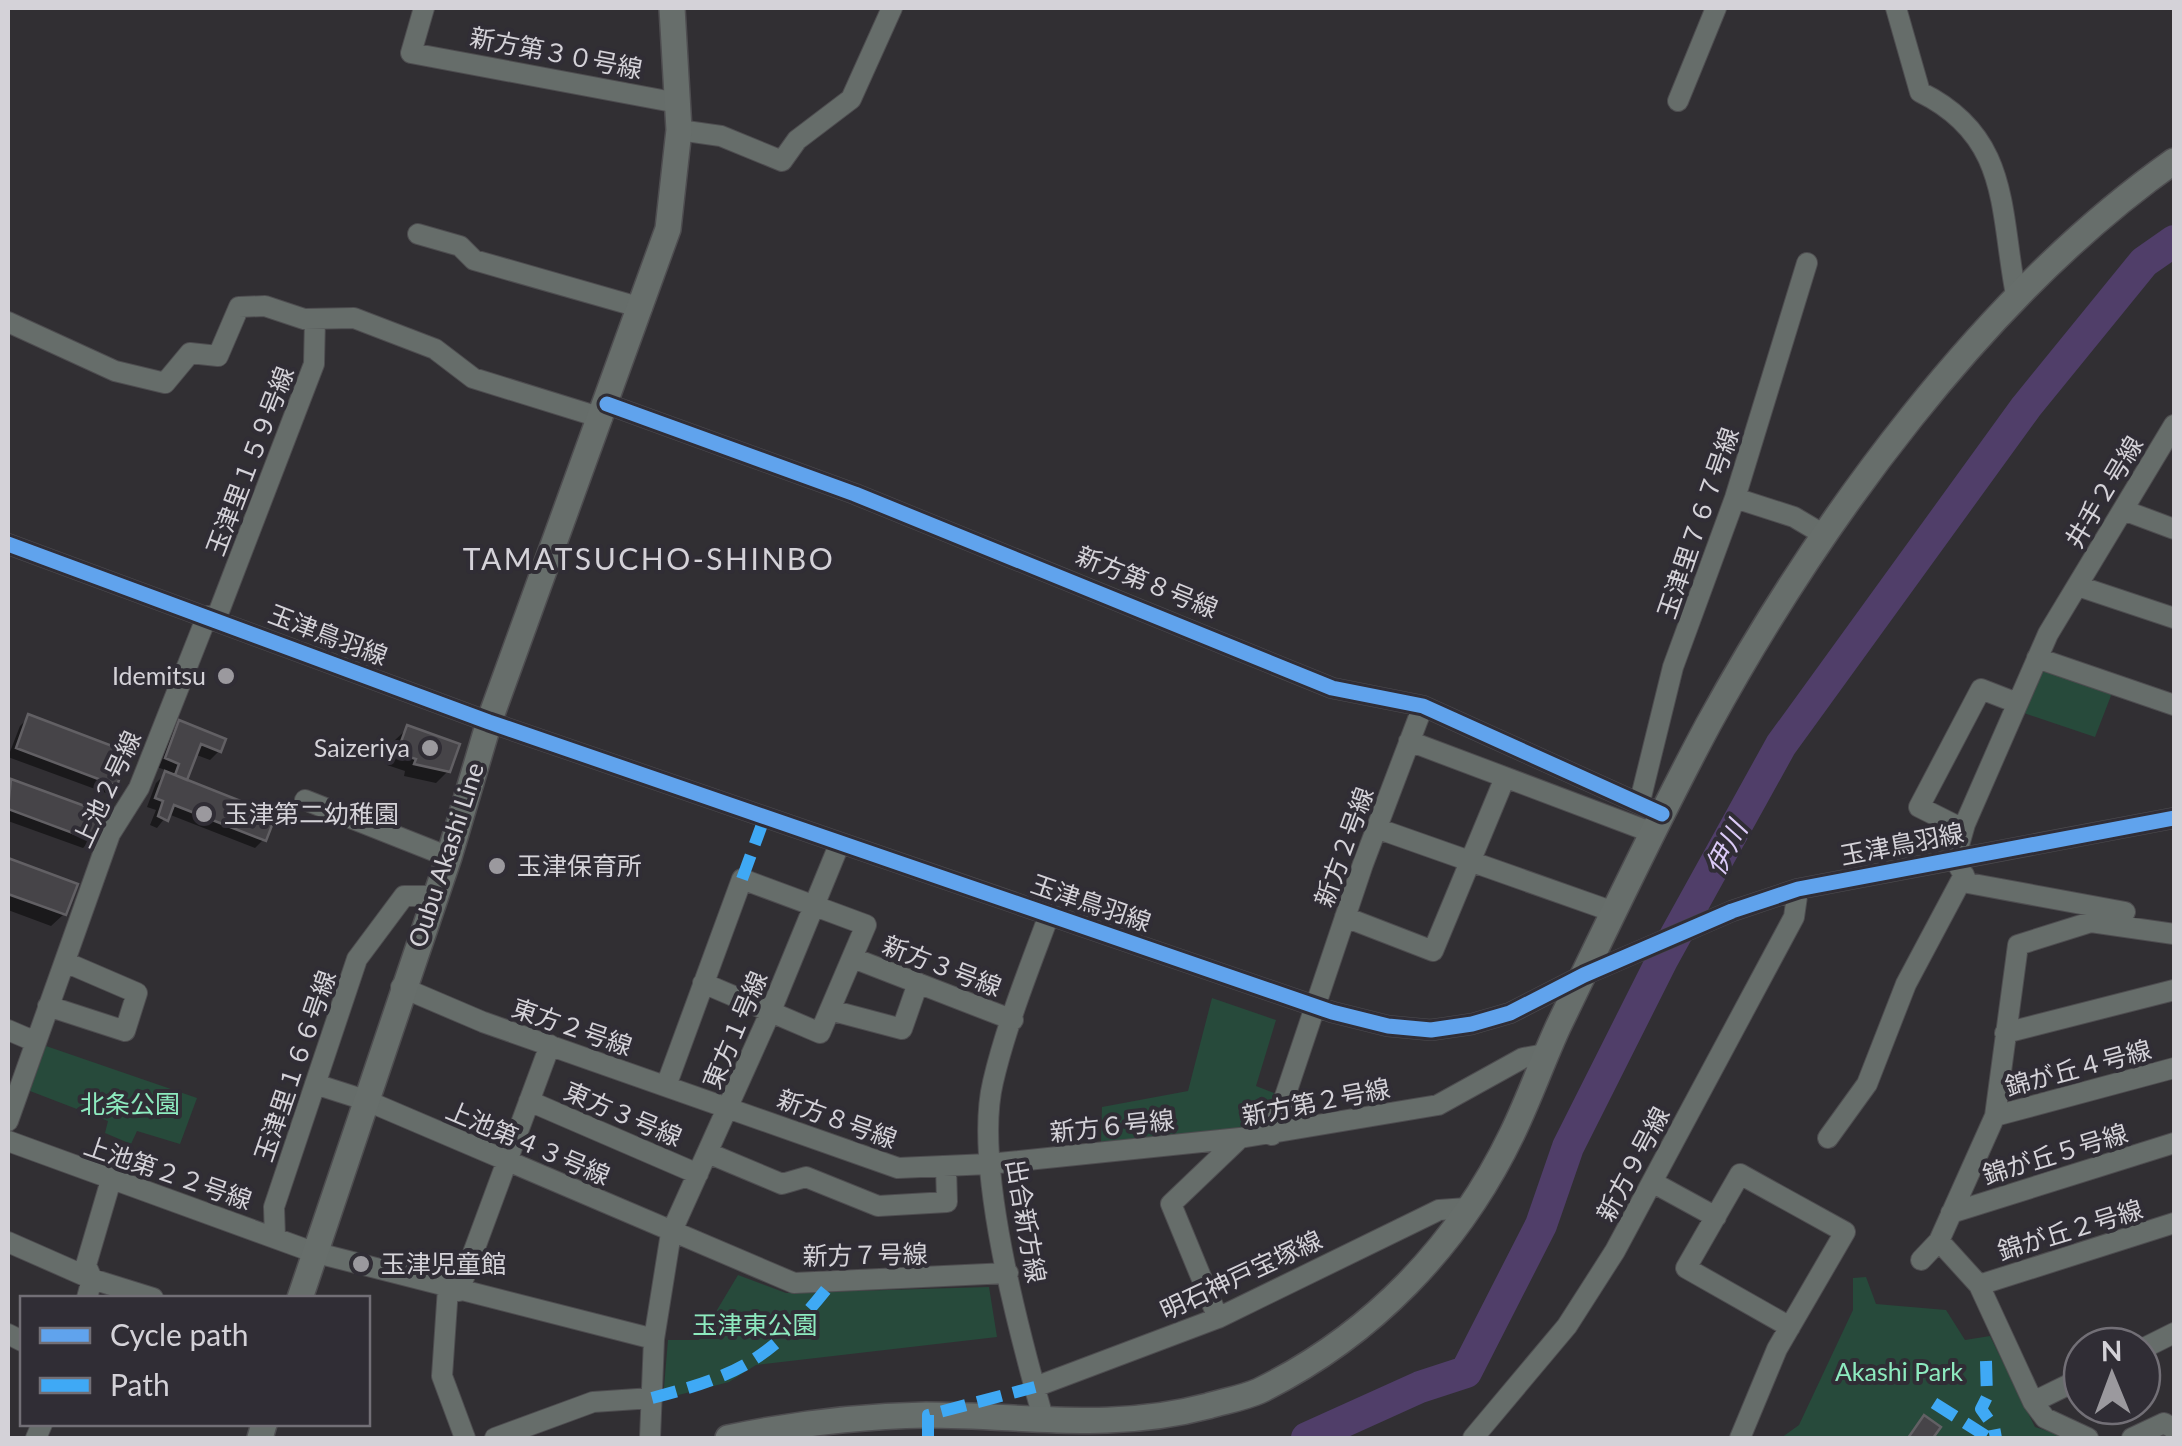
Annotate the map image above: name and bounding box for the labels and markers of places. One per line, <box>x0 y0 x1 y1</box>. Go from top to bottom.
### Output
place label: Idemitsu <box>112 660 206 690</box>
marker: Idemitsu <box>215 665 237 687</box>
place label: Saizeriya <box>314 732 410 762</box>
marker: Saizeriya <box>419 737 441 759</box>
place label: 玉津第二幼稚園 <box>224 798 399 828</box>
marker: 玉津第二幼稚園 <box>193 803 215 825</box>
place label: 玉津保育所 <box>517 850 642 880</box>
marker: 玉津保育所 <box>486 855 508 877</box>
place label: 玉津児童館 <box>381 1248 506 1278</box>
marker: 玉津児童館 <box>350 1253 372 1275</box>

